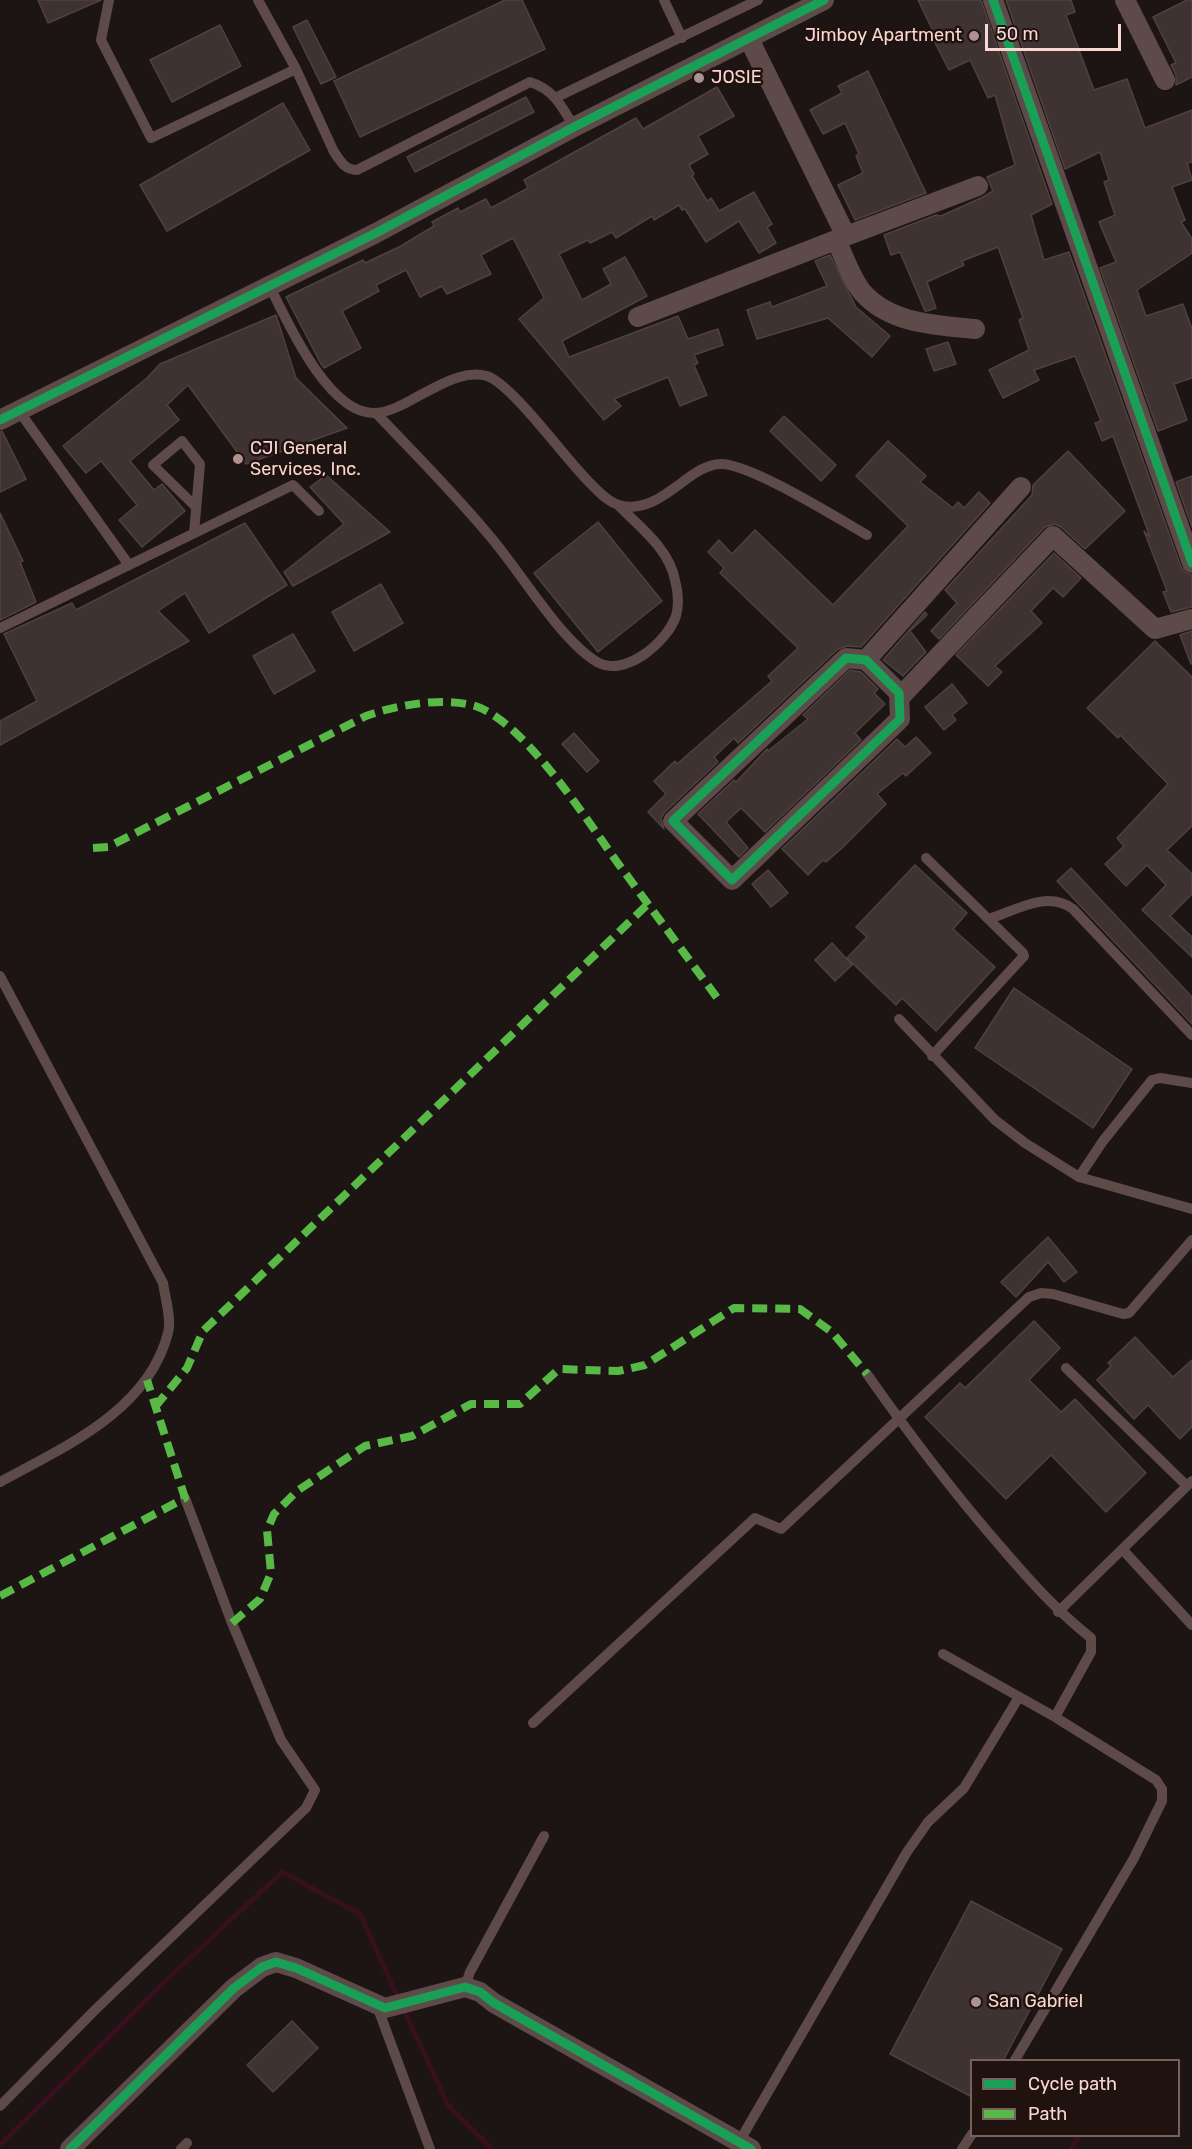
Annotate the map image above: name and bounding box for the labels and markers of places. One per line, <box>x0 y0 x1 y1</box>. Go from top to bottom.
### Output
place label: Jimboy Apartment <box>805 25 962 47</box>
marker: Jimboy Apartment <box>967 29 981 43</box>
place label: JOSIE <box>711 67 762 89</box>
marker: JOSIE <box>692 71 706 85</box>
place label: CJI General Services, Inc. <box>250 438 361 480</box>
marker: CJI General Services, Inc. <box>231 452 245 466</box>
place label: San Gabriel <box>988 1991 1083 2013</box>
marker: San Gabriel <box>969 1995 983 2009</box>

